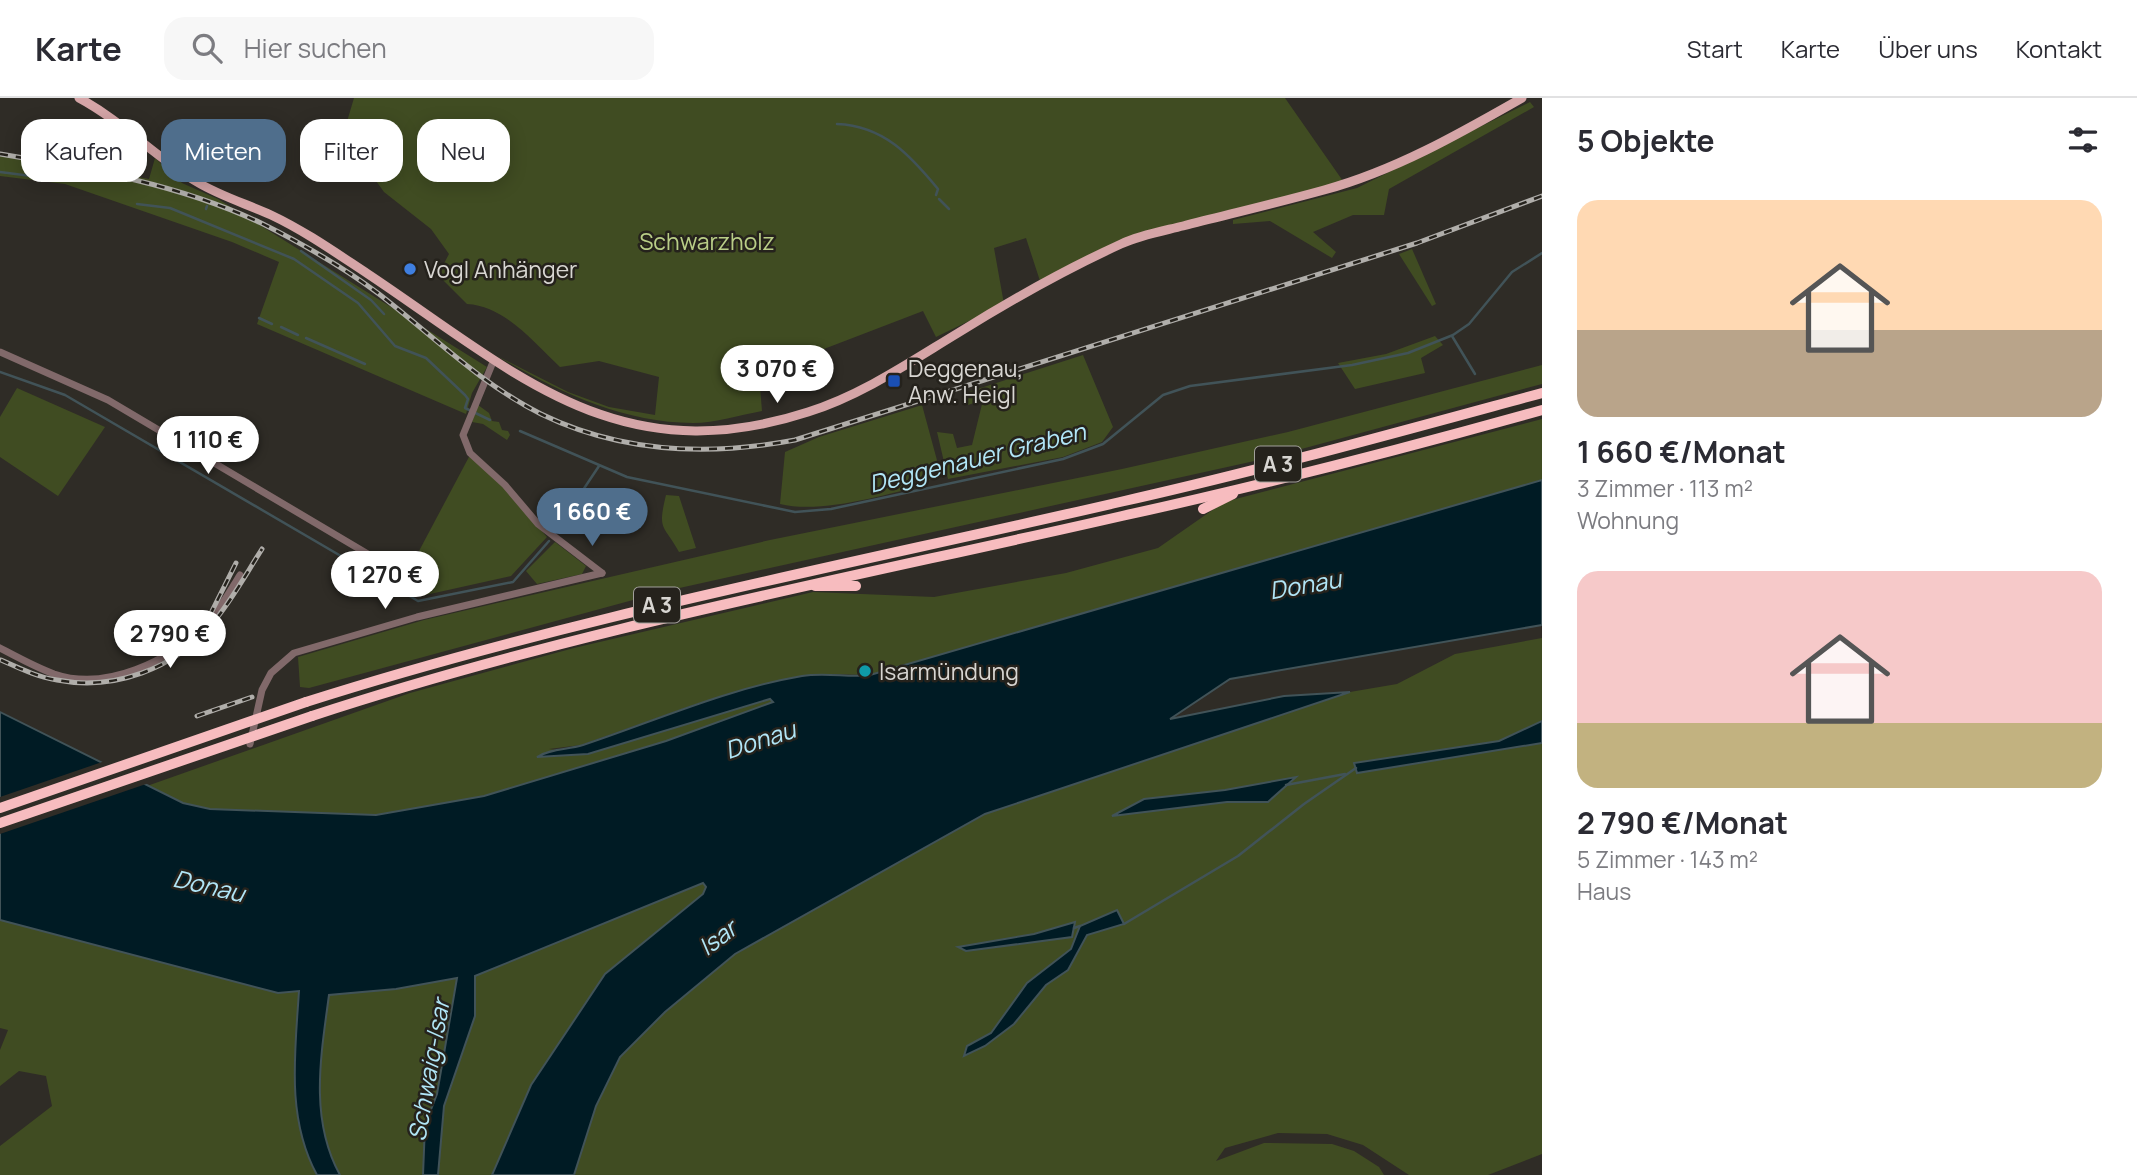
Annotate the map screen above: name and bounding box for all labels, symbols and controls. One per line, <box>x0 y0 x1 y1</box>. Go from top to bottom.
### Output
search box <box>164 17 654 80</box>
text: Karte <box>35 26 122 71</box>
icon: search <box>188 29 226 67</box>
text: Hier suchen <box>244 30 387 66</box>
text: Start <box>1687 32 1743 65</box>
text: Karte <box>1781 32 1840 65</box>
text: Über uns <box>1878 32 1978 65</box>
text: Kontakt <box>2016 32 2102 65</box>
chip: Kaufen <box>21 119 147 182</box>
chip: Mieten <box>161 119 286 182</box>
chip: Filter <box>300 119 403 182</box>
chip: Neu <box>417 119 510 182</box>
text: 5 Objekte <box>1577 120 1715 161</box>
icon: filters <box>2064 121 2102 159</box>
park label: Schwarzholz <box>639 225 775 257</box>
icon: home <box>1777 245 1903 371</box>
place label: Vogl Anhänger <box>424 253 577 285</box>
marker: Vogl Anhänger <box>402 261 418 277</box>
pin: 3 070 € <box>712 345 842 405</box>
text: 3 070 € <box>737 352 817 384</box>
place label: Deggenau, Anw. Heigl <box>908 352 1023 410</box>
marker: Deggenau, Anw. Heigl <box>886 373 902 389</box>
water label: Deggenauer Graben <box>865 414 1089 500</box>
pin: 1 110 € <box>143 416 273 476</box>
text: 1 110 € <box>173 423 243 455</box>
text: 1 660 €/Monat <box>1577 431 1786 472</box>
road number: A 3 <box>1255 446 1301 482</box>
text: 3 Zimmer · 113 m² <box>1577 472 1753 504</box>
pin: 1 660 € <box>527 489 657 548</box>
text: 1 660 € <box>553 495 631 527</box>
text: Wohnung <box>1577 504 1679 536</box>
pin: 1 270 € <box>320 552 450 611</box>
text: 1 270 € <box>347 558 423 590</box>
water label: Donau <box>1267 561 1345 607</box>
road number: A 3 <box>634 588 680 622</box>
pin: 2 790 € <box>105 610 235 670</box>
icon: home <box>1777 616 1903 742</box>
text: 2 790 € <box>130 617 210 649</box>
place label: Isarmündung <box>879 655 1019 687</box>
marker: Isarmündung <box>857 663 873 679</box>
water label: Donau <box>721 712 801 766</box>
text: 2 790 €/Monat <box>1577 802 1788 843</box>
text: 5 Zimmer · 143 m² <box>1577 843 1758 875</box>
water label: Donau <box>170 861 250 910</box>
text: Haus <box>1577 875 1631 907</box>
water label: Isar <box>691 910 746 962</box>
water label: Schwaig-Isar <box>399 993 457 1144</box>

